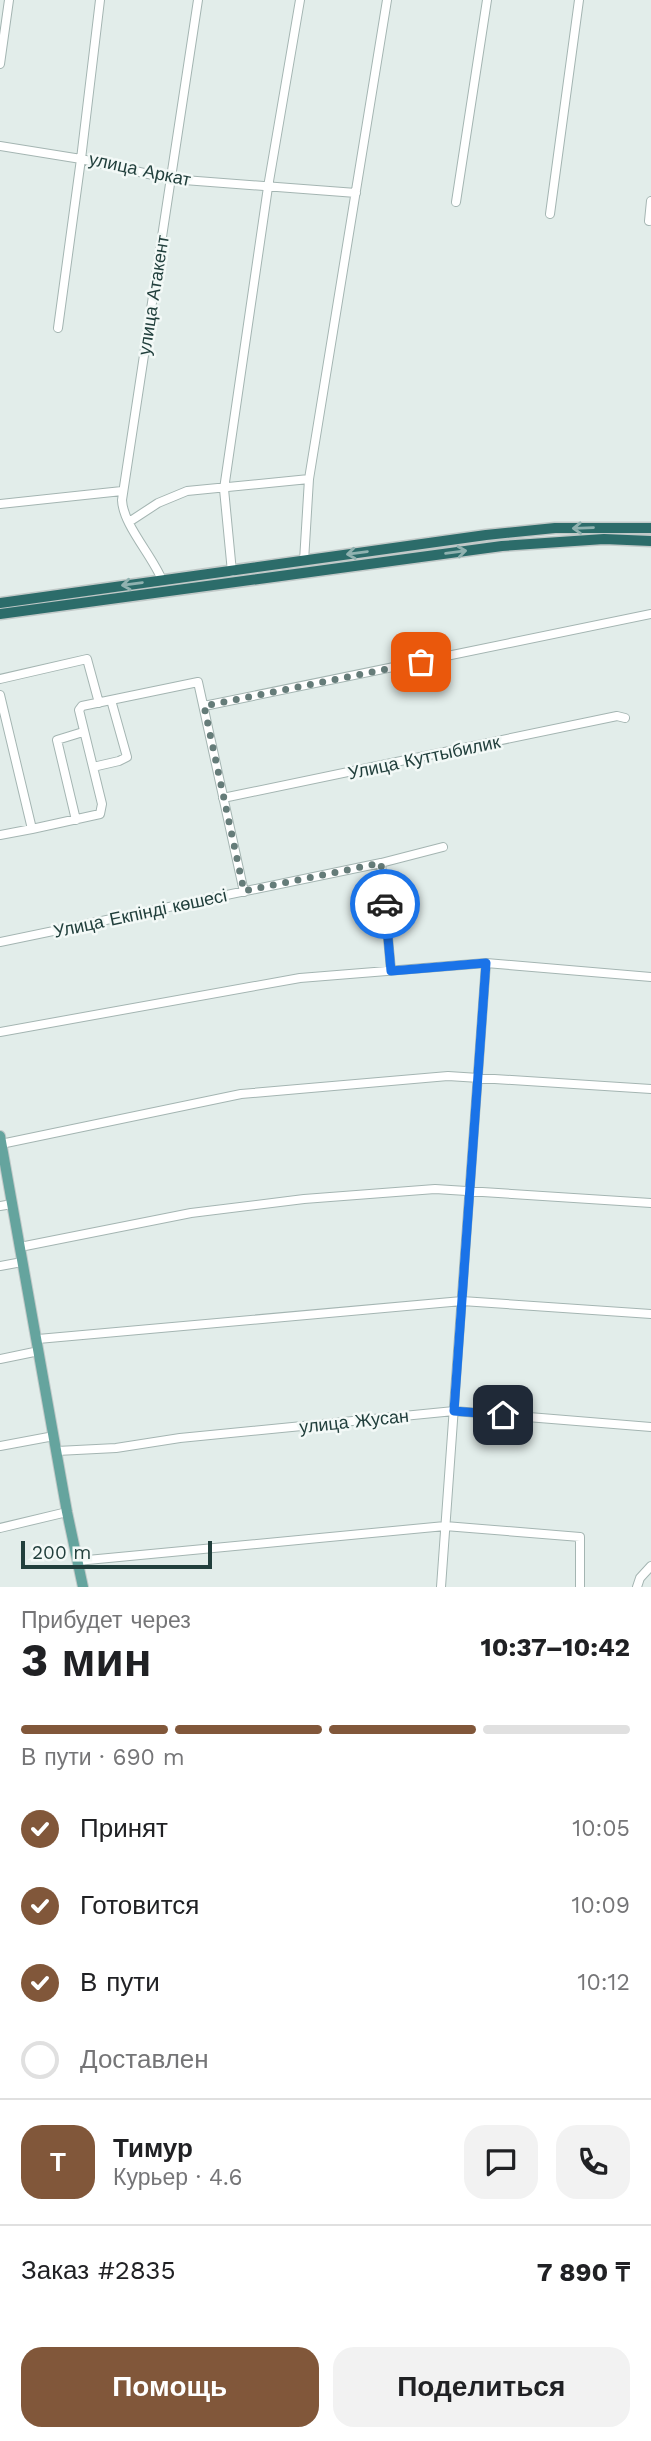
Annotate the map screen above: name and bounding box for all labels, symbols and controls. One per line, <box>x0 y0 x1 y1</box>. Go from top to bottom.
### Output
street label: улица Аркат <box>87 148 193 190</box>
street label: улица Атакент <box>133 233 173 357</box>
one-way arrow <box>572 521 595 534</box>
one-way arrow <box>444 546 467 559</box>
one-way arrow <box>346 547 369 560</box>
one-way arrow <box>121 578 143 591</box>
pin <box>391 632 451 692</box>
icon: bag <box>402 643 440 681</box>
street label: Улица Куттыбилик <box>346 731 502 783</box>
courier <box>350 869 420 939</box>
street label: Улица Екпінді көшесі <box>51 884 229 942</box>
icon: car <box>366 885 404 923</box>
pin <box>473 1385 533 1445</box>
icon: home <box>484 1396 522 1434</box>
street label: улица Жусан <box>298 1405 410 1437</box>
scale bar <box>21 1538 212 1570</box>
text: 200 m <box>32 1541 91 1564</box>
text: Прибудет через <box>21 1607 191 1634</box>
text: 10:37–10:42 <box>480 1632 630 1662</box>
text: 3 мин <box>21 1633 152 1687</box>
text: В пути · 690 m <box>21 1744 185 1771</box>
icon: check <box>21 1810 59 1848</box>
text: Принят <box>80 1813 168 1843</box>
text: 10:05 <box>572 1815 630 1842</box>
icon: check <box>21 1887 59 1925</box>
text: Готовится <box>80 1890 199 1920</box>
text: 10:09 <box>571 1892 630 1919</box>
icon: check <box>21 1964 59 2002</box>
text: В пути <box>80 1967 160 1997</box>
text: 10:12 <box>578 1969 630 1996</box>
text: Доставлен <box>80 2044 209 2074</box>
button: chat <box>464 2125 538 2199</box>
button: phone <box>556 2125 630 2199</box>
text: Тимур <box>113 2133 193 2163</box>
text: Т <box>50 2147 66 2177</box>
text: Курьер · 4.6 <box>113 2164 242 2191</box>
text: Заказ #2835 <box>21 2255 176 2285</box>
text: 7 890 ₸ <box>537 2257 630 2287</box>
button: Помощь <box>21 2347 319 2427</box>
button: Поделиться <box>333 2347 630 2427</box>

